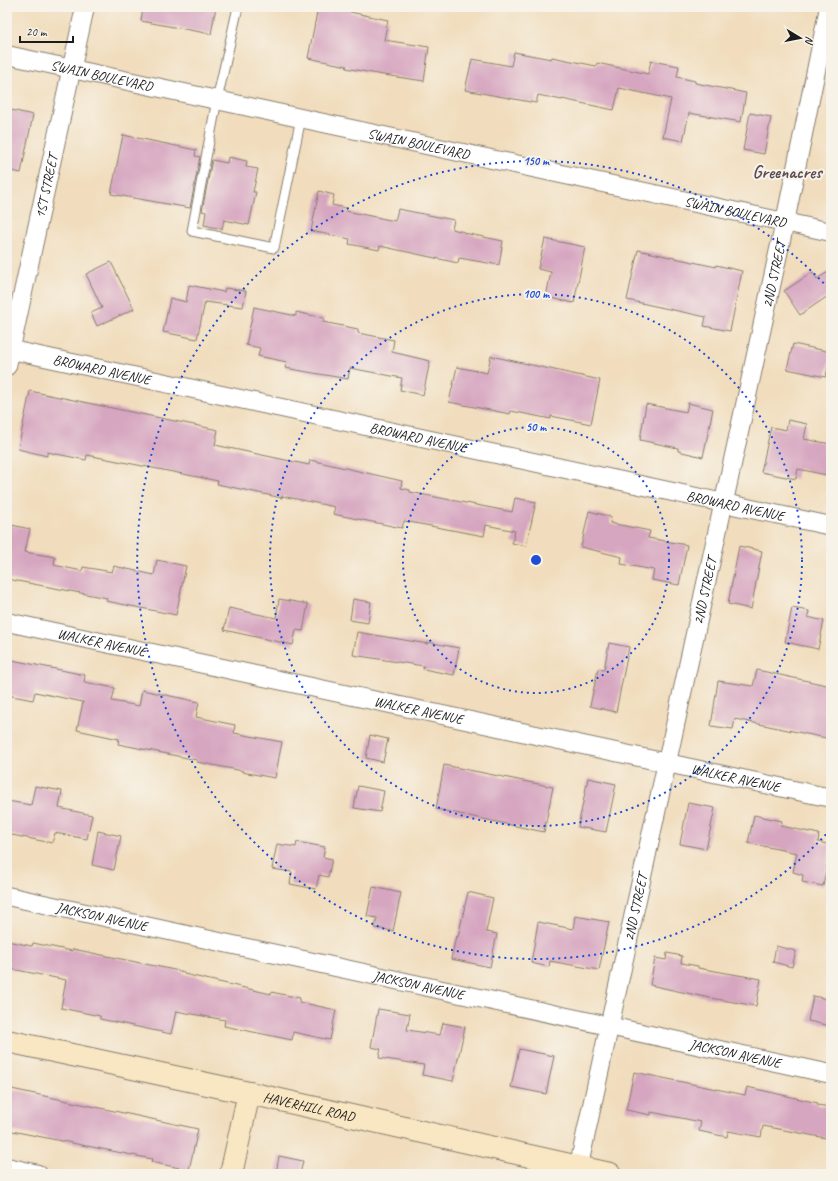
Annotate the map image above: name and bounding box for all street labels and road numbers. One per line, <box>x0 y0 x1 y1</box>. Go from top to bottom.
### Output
street label: SWAIN BOULEVARD <box>49 56 155 95</box>
street label: SWAIN BOULEVARD <box>366 124 472 163</box>
street label: 1ST STREET <box>31 149 62 220</box>
street label: SWAIN BOULEVARD <box>683 192 789 231</box>
street label: 2ND STREET <box>758 236 790 309</box>
street label: BROWARD AVENUE <box>52 351 154 389</box>
street label: BROWARD AVENUE <box>368 419 471 457</box>
street label: BROWARD AVENUE <box>685 487 788 525</box>
street label: 2ND STREET <box>689 552 721 626</box>
street label: WALKER AVENUE <box>56 625 150 660</box>
street label: WALKER AVENUE <box>373 692 467 728</box>
street label: WALKER AVENUE <box>690 760 784 796</box>
street label: 2ND STREET <box>620 869 652 942</box>
street label: JACKSON AVENUE <box>54 898 151 935</box>
street label: JACKSON AVENUE <box>370 967 468 1003</box>
street label: JACKSON AVENUE <box>687 1035 785 1072</box>
street label: HAVERHILL ROAD <box>262 1088 357 1125</box>

